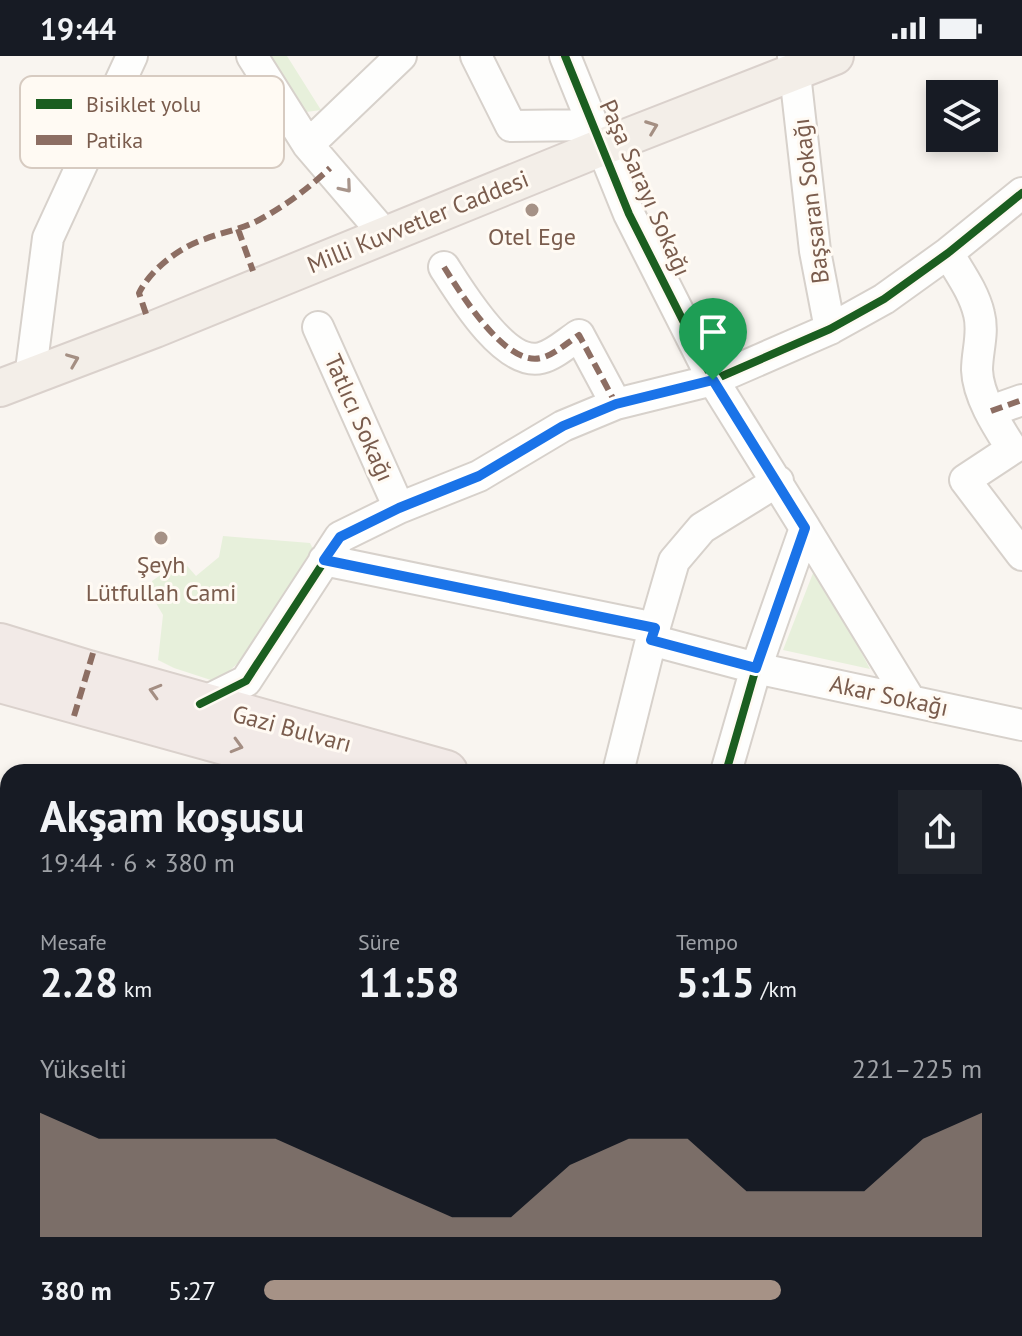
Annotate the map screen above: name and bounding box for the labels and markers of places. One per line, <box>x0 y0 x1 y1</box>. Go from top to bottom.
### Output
marker: Otel Ege <box>523 201 541 219</box>
place label: Otel Ege <box>488 221 576 252</box>
pin <box>679 298 747 380</box>
marker: Şeyh Lütfullah Cami <box>152 529 170 547</box>
place label: Şeyh Lütfullah Cami <box>86 549 236 608</box>

